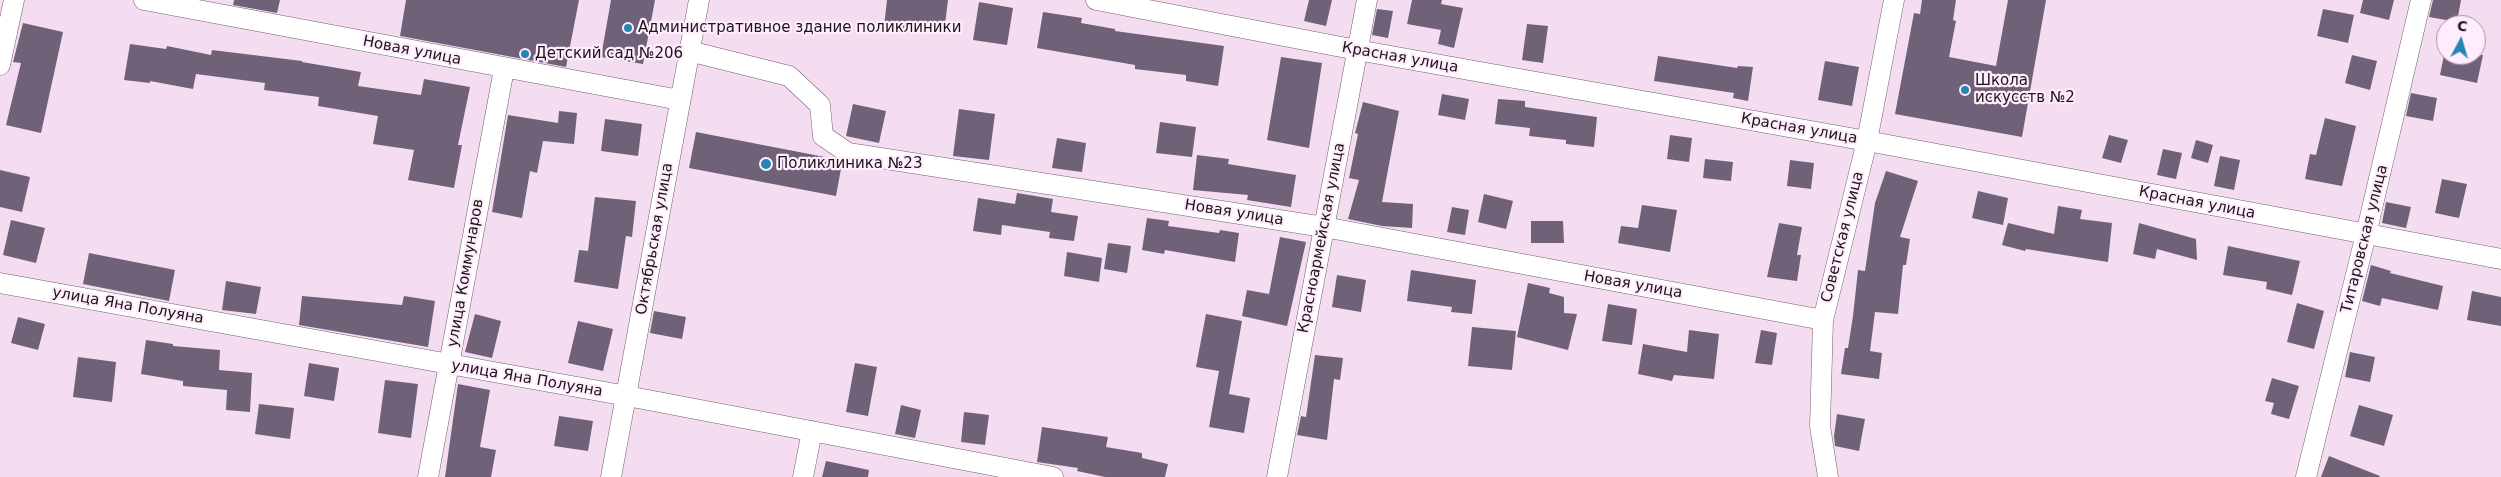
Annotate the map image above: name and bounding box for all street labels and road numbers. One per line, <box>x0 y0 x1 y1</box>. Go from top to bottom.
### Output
street label: Новая улица <box>361 33 463 69</box>
street label: Красная улица <box>1340 39 1460 77</box>
street label: Красная улица <box>1739 110 1859 148</box>
street label: Красноармейская улица <box>1295 141 1349 335</box>
street label: Октябрьская улица <box>633 162 677 316</box>
street label: Титаровская улица <box>2338 163 2392 315</box>
street label: Советская улица <box>1818 170 1868 304</box>
street label: Красная улица <box>2137 183 2257 223</box>
street label: Новая улица <box>1183 196 1285 230</box>
street label: улица Коммунаров <box>444 197 488 349</box>
street label: Новая улица <box>1582 267 1684 303</box>
street label: улица Яна Полуяна <box>51 284 205 328</box>
street label: улица Яна Полуяна <box>450 357 604 401</box>

